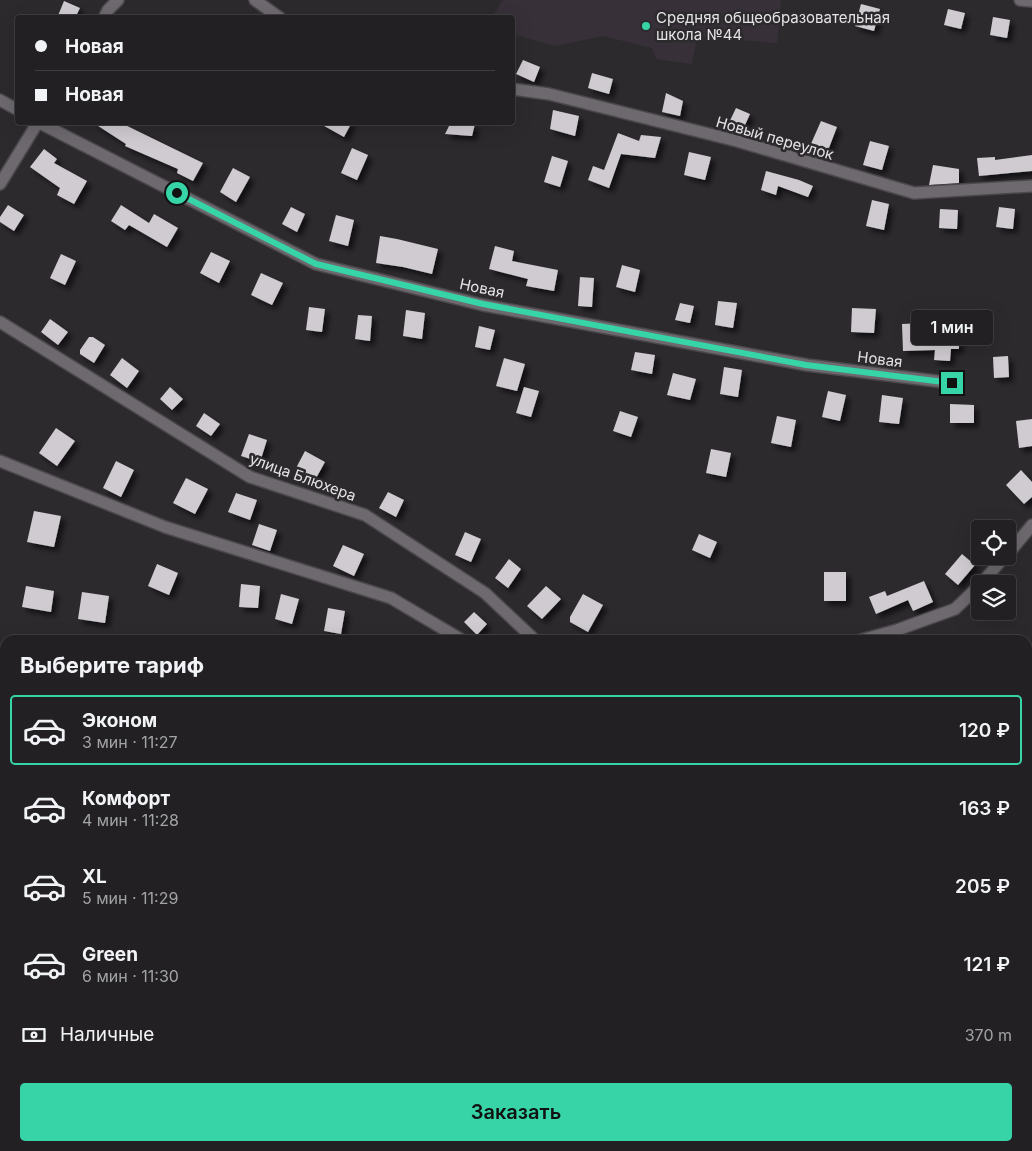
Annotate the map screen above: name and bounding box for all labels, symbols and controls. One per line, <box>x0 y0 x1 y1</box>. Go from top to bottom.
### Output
place label: Средняя общеобразовательная школа №44 <box>656 8 890 44</box>
marker: Средняя общеобразовательная школа №44 <box>640 20 652 32</box>
text: Новая <box>65 35 124 58</box>
text: Новая <box>65 83 124 106</box>
street label: Новый переулок <box>714 112 836 164</box>
route start <box>166 182 188 204</box>
street label: Новая <box>458 274 506 302</box>
callout: 1 мин <box>911 310 993 346</box>
text: 1 мин <box>930 317 974 337</box>
street label: Новая <box>856 347 904 371</box>
route end <box>941 372 963 394</box>
street label: улица Блюхера <box>247 449 359 505</box>
map controls <box>971 520 1016 620</box>
button: locate <box>971 520 1016 565</box>
button: layers <box>971 575 1016 620</box>
text: Выберите тариф <box>20 652 204 678</box>
icon: car <box>22 708 67 753</box>
text: Эконом <box>82 709 157 732</box>
text: 120 ₽ <box>959 719 1010 742</box>
text: 3 мин · 11:27 <box>82 732 178 752</box>
icon: car <box>22 786 67 831</box>
text: Комфорт <box>82 787 170 810</box>
text: 163 ₽ <box>959 797 1010 820</box>
text: 4 мин · 11:28 <box>82 810 179 830</box>
icon: car <box>22 864 67 909</box>
text: XL <box>82 865 107 888</box>
text: 205 ₽ <box>955 875 1010 898</box>
text: 5 мин · 11:29 <box>82 888 178 908</box>
icon: car <box>22 942 67 987</box>
text: Green <box>82 943 138 966</box>
text: 121 ₽ <box>963 953 1010 976</box>
text: 6 мин · 11:30 <box>82 966 179 986</box>
icon: cash <box>20 1021 48 1049</box>
text: Наличные <box>60 1023 154 1046</box>
text: 370 m <box>965 1025 1012 1045</box>
button: Заказать <box>20 1083 1012 1141</box>

